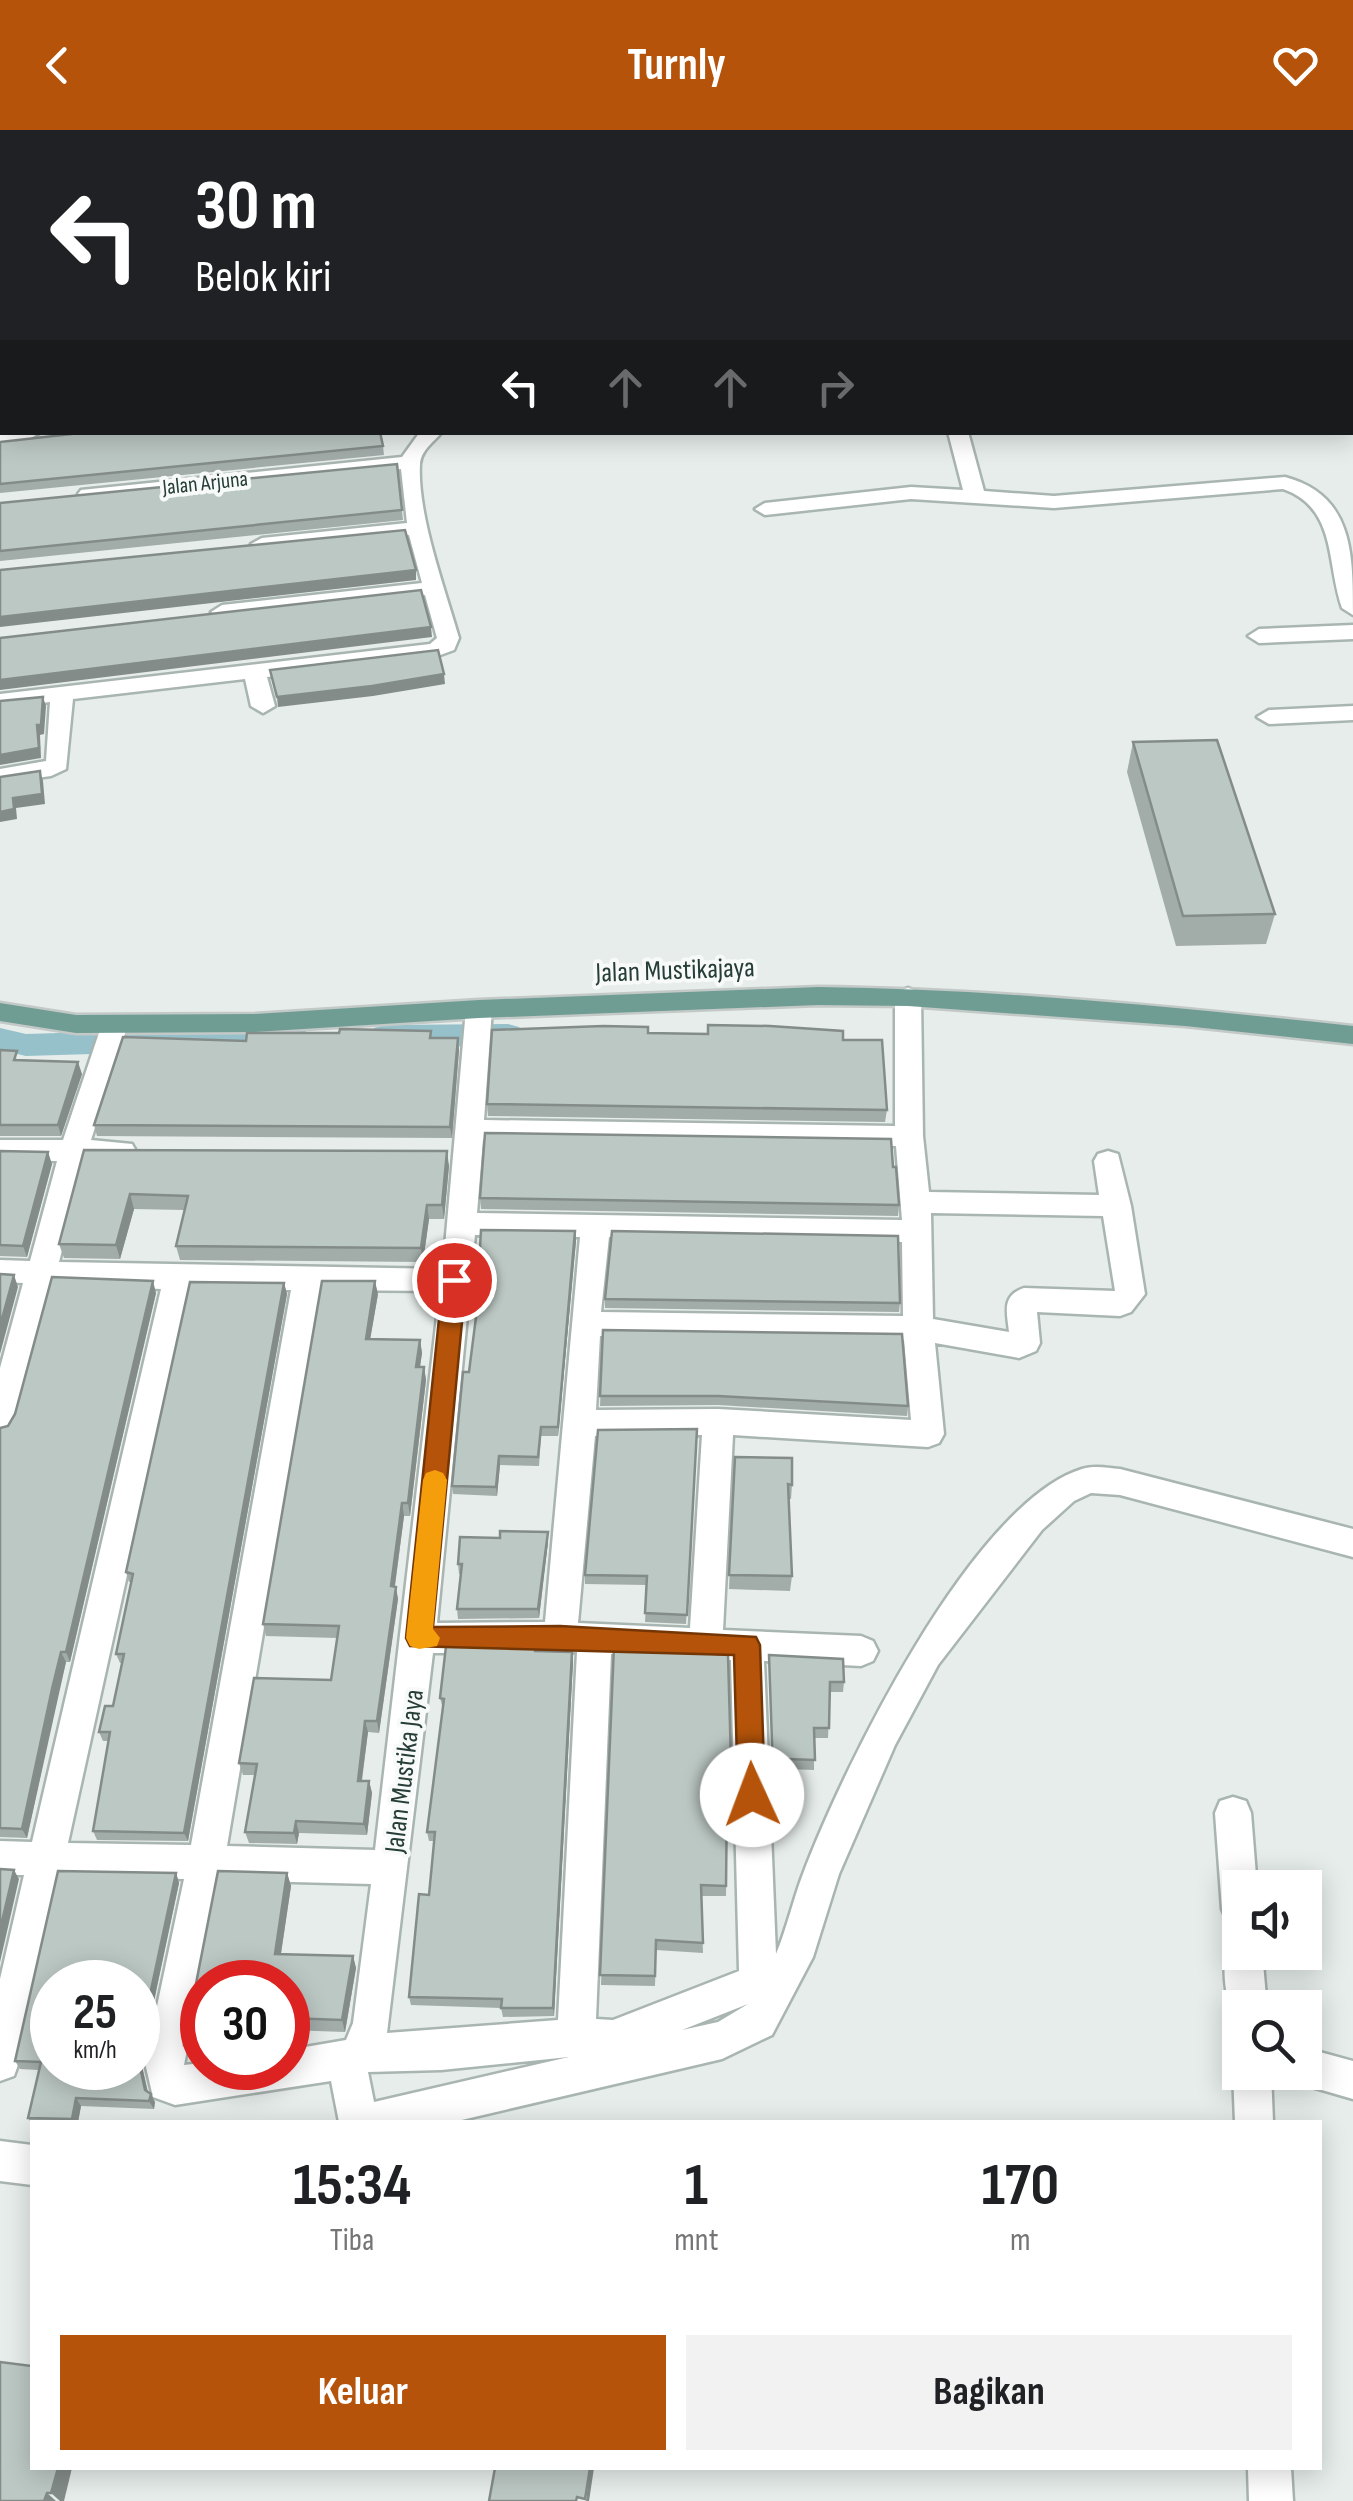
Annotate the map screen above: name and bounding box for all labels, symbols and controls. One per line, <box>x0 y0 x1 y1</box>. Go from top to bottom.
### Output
icon: back <box>30 38 85 93</box>
text: Turnly <box>627 38 726 93</box>
icon: heart <box>1268 38 1323 93</box>
text: 30 m <box>195 165 317 249</box>
icon: left <box>30 170 160 300</box>
text: Belok kiri <box>195 250 331 305</box>
icon: left <box>493 360 548 415</box>
icon: ahead <box>598 360 653 415</box>
icon: ahead <box>703 360 758 415</box>
icon: right <box>808 360 863 415</box>
street label: Jalan Arjuna <box>160 466 249 501</box>
street label: Jalan Mustikajaya <box>594 951 755 990</box>
pin <box>412 1238 497 1323</box>
icon: arrive <box>427 1253 482 1308</box>
street label: Jalan Mustika Jaya <box>378 1688 431 1856</box>
position arrow <box>700 1743 804 1847</box>
map controls <box>1222 1870 1322 2090</box>
button: sound <box>1222 1870 1322 1970</box>
speed limit sign: 30 <box>180 1960 310 2090</box>
text: 25 <box>73 1983 117 2043</box>
button: search <box>1222 1990 1322 2090</box>
text: km/h <box>73 2035 117 2066</box>
text: 15:34 <box>293 2150 411 2222</box>
text: 1 <box>685 2150 708 2222</box>
text: 170 <box>981 2150 1059 2222</box>
text: Tiba <box>330 2221 374 2260</box>
text: mnt <box>674 2221 718 2260</box>
text: m <box>1010 2221 1030 2260</box>
button: Keluar <box>60 2335 666 2450</box>
button: Bagikan <box>686 2335 1292 2450</box>

